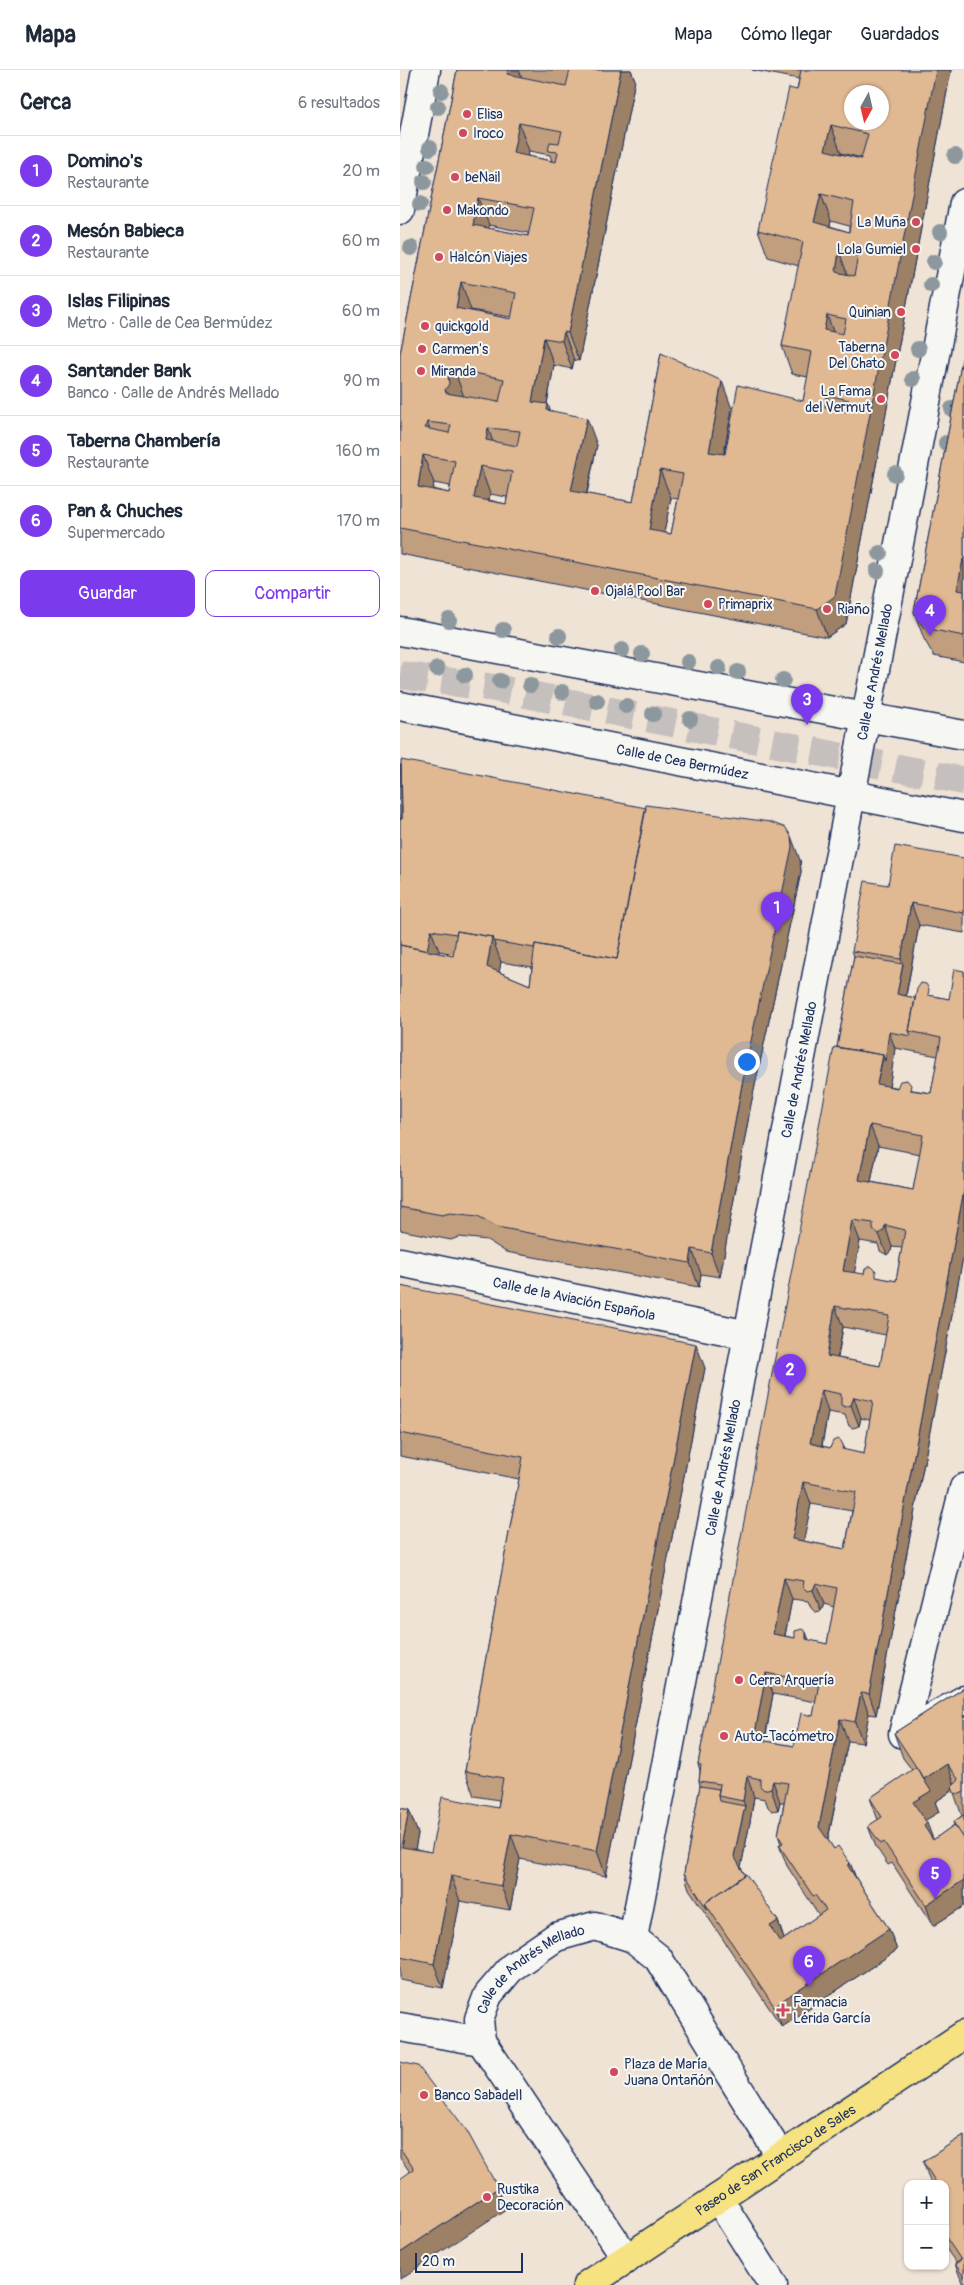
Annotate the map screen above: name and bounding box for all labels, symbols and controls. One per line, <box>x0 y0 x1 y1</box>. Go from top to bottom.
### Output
text: Mapa <box>25 20 76 49</box>
text: Mapa <box>674 23 712 46</box>
text: Cómo llegar <box>740 23 832 46</box>
text: Guardados <box>860 23 939 46</box>
north arrow <box>844 85 889 130</box>
text: Cerca <box>20 89 71 116</box>
text: 6 resultados <box>298 93 380 113</box>
place label: Elisa <box>477 106 503 123</box>
marker: Elisa <box>461 108 473 120</box>
place label: Iroco <box>473 125 504 142</box>
marker: Iroco <box>457 127 469 139</box>
text: Domino's <box>67 149 142 173</box>
text: 1 <box>33 161 39 181</box>
text: 20 m <box>342 161 380 181</box>
place label: beNail <box>465 169 501 186</box>
marker: beNail <box>449 171 461 183</box>
text: Restaurante <box>67 173 149 193</box>
place label: Makondo <box>457 202 509 219</box>
marker: Makondo <box>441 204 453 216</box>
place label: La Muña <box>857 214 906 231</box>
marker: La Muña <box>910 216 922 228</box>
text: Mesón Babieca <box>67 219 184 243</box>
text: 2 <box>32 231 40 251</box>
text: 60 m <box>342 231 380 251</box>
place label: Lola Gumiel <box>837 241 906 258</box>
text: Restaurante <box>67 243 149 263</box>
marker: Lola Gumiel <box>910 243 922 255</box>
place label: Halcón Viajes <box>449 249 528 266</box>
marker: Halcón Viajes <box>433 251 445 263</box>
text: Islas Filipinas <box>67 289 170 313</box>
text: 3 <box>32 301 40 321</box>
text: 60 m <box>342 301 380 321</box>
place label: Quinian <box>849 304 891 321</box>
marker: Quinian <box>895 306 907 318</box>
text: Metro · Calle de Cea Bermúdez <box>67 313 273 333</box>
place label: quickgold <box>435 318 489 335</box>
marker: quickgold <box>419 320 431 332</box>
place label: Taberna Del Chato <box>828 339 885 372</box>
place label: Carmen's <box>432 341 489 358</box>
marker: Carmen's <box>416 343 428 355</box>
marker: Taberna Del Chato <box>889 349 901 361</box>
text: Santander Bank <box>67 359 191 383</box>
place label: Miranda <box>431 363 476 380</box>
marker: Miranda <box>415 365 427 377</box>
text: 4 <box>31 371 41 391</box>
text: 90 m <box>343 371 380 391</box>
text: Banco · Calle de Andrés Mellado <box>67 383 279 403</box>
place label: La Fama del Vermut <box>805 383 871 416</box>
marker: La Fama del Vermut <box>875 393 887 405</box>
text: Taberna Chambería <box>67 429 220 453</box>
text: 5 <box>32 441 40 461</box>
text: 160 m <box>336 441 380 461</box>
text: Restaurante <box>67 453 149 473</box>
text: Pan & Chuches <box>67 499 183 523</box>
text: 6 <box>31 511 41 531</box>
text: 170 m <box>337 511 380 531</box>
text: Supermercado <box>67 523 165 543</box>
button: Guardar <box>20 570 195 617</box>
button: Compartir <box>205 570 380 617</box>
place label: Ojalá Pool Bar <box>605 583 685 600</box>
marker: Ojalá Pool Bar <box>589 585 601 597</box>
pin: 4 <box>914 595 946 636</box>
place label: Primaprix <box>718 596 773 613</box>
marker: Primaprix <box>702 598 714 610</box>
place label: Riaño <box>837 601 870 618</box>
street label: Calle de Andrés Mellado <box>853 602 896 742</box>
marker: Riaño <box>821 603 833 615</box>
pin: 3 <box>791 684 823 725</box>
street label: Calle de Cea Bermúdez <box>615 740 750 783</box>
pin: 1 <box>761 892 793 933</box>
street label: Calle de Andrés Mellado <box>777 999 820 1139</box>
your location <box>734 1049 760 1075</box>
street label: Calle de la Aviación Española <box>491 1273 657 1324</box>
pin: 2 <box>774 1354 806 1395</box>
street label: Calle de Andrés Mellado <box>701 1397 744 1537</box>
place label: Cerra Arquería <box>749 1672 834 1689</box>
marker: Cerra Arquería <box>733 1674 745 1686</box>
place label: Auto-Tacómetro <box>734 1728 835 1745</box>
marker: Auto-Tacómetro <box>718 1730 730 1742</box>
pin: 5 <box>919 1858 951 1899</box>
street label: Calle de Andrés Mellado <box>473 1921 587 2016</box>
pin: 6 <box>793 1946 825 1987</box>
place label: Farmacia Lérida García <box>793 1994 871 2027</box>
marker: Farmacia Lérida García <box>777 2004 789 2016</box>
place label: Plaza de María Juana Ontañón <box>624 2056 714 2089</box>
marker: Plaza de María Juana Ontañón <box>608 2066 620 2078</box>
place label: Banco Sabadell <box>434 2087 522 2104</box>
marker: Banco Sabadell <box>418 2089 430 2101</box>
street label: Paseo de San Francisco de Sales <box>692 2100 859 2219</box>
map controls <box>904 2180 949 2270</box>
button: + <box>904 2180 949 2225</box>
place label: Rustika Decoración <box>497 2181 564 2214</box>
marker: Rustika Decoración <box>481 2191 493 2203</box>
button: − <box>904 2225 949 2270</box>
scale bar <box>415 2250 522 2273</box>
text: 20 m <box>422 2253 455 2270</box>

